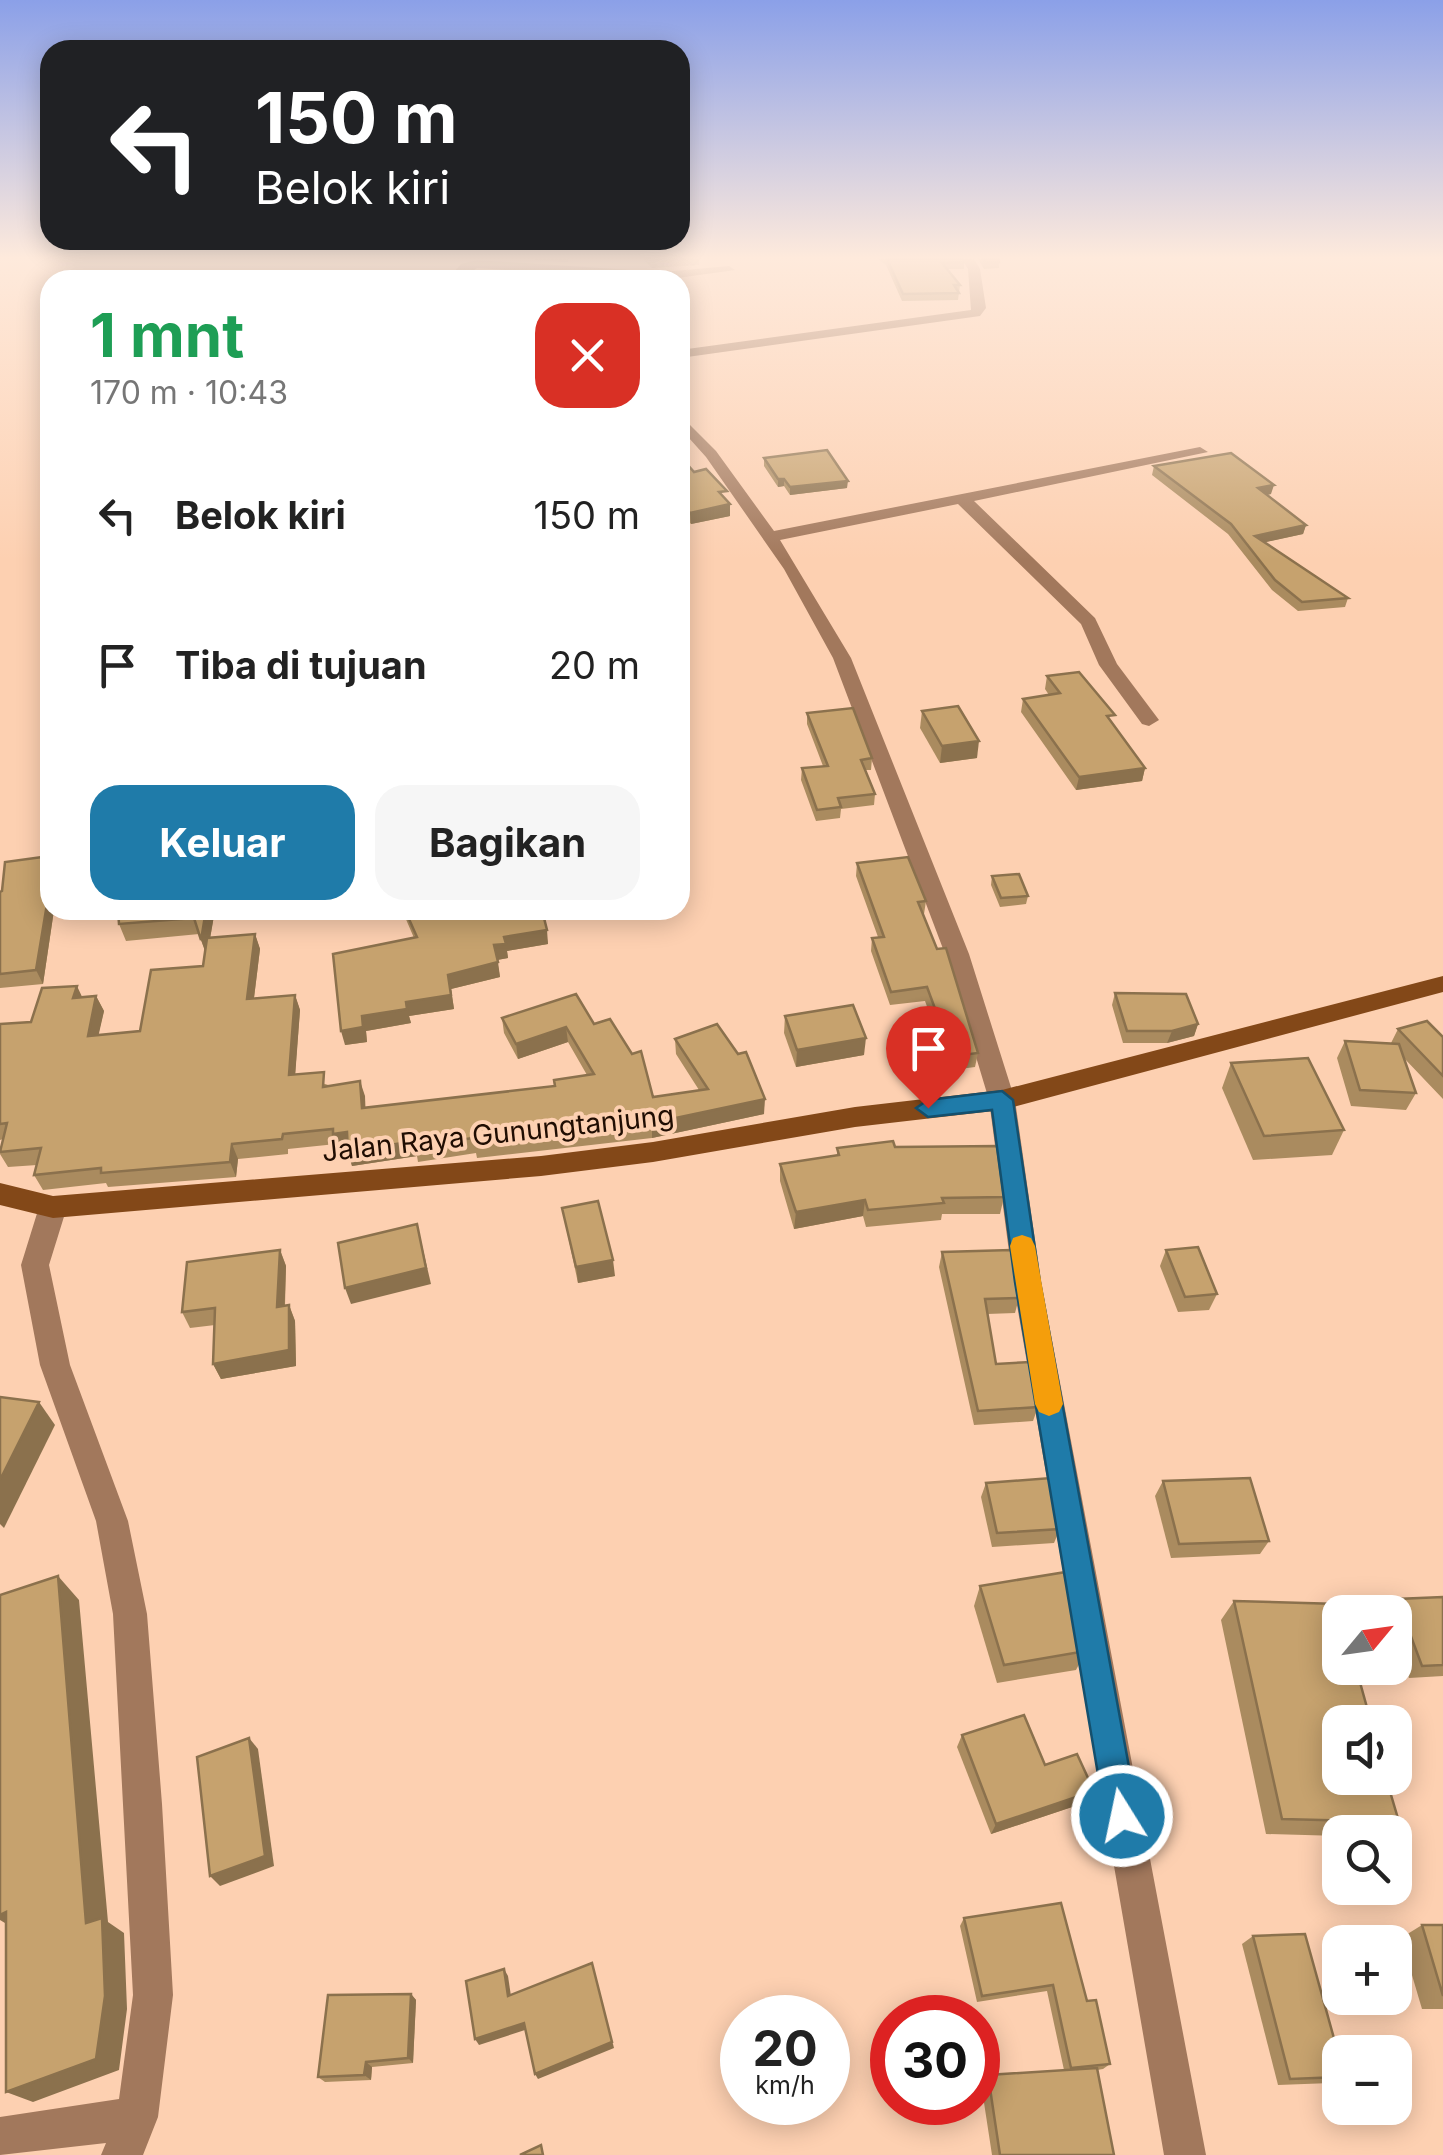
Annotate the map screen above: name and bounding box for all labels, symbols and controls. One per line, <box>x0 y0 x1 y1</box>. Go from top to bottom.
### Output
text: 150 m <box>255 75 458 160</box>
icon: left <box>90 80 220 210</box>
text: Belok kiri <box>255 160 450 215</box>
text: 1 mnt <box>90 299 244 371</box>
button: close <box>535 303 640 408</box>
text: 170 m · 10:43 <box>90 373 288 412</box>
icon: left <box>90 488 145 543</box>
text: Belok kiri <box>175 492 346 538</box>
text: 150 m <box>533 492 640 538</box>
icon: arrive <box>90 638 145 693</box>
text: Tiba di tujuan <box>175 642 427 688</box>
text: 20 m <box>549 642 640 688</box>
button: Keluar <box>90 785 355 900</box>
button: Bagikan <box>375 785 640 900</box>
pin <box>886 1006 971 1109</box>
icon: arrive <box>901 1021 956 1076</box>
street label: Jalan Raya Gunungtanjung <box>320 1098 676 1168</box>
north arrow <box>1322 1595 1412 1685</box>
map controls <box>1322 1595 1412 2125</box>
button: sound <box>1322 1705 1412 1795</box>
position arrow <box>1070 1764 1174 1868</box>
button: search <box>1322 1815 1412 1905</box>
button: + <box>1322 1925 1412 2015</box>
speed limit sign: 30 <box>870 1995 1000 2125</box>
text: 20 <box>752 2018 818 2078</box>
button: − <box>1322 2035 1412 2125</box>
text: km/h <box>755 2070 815 2100</box>

